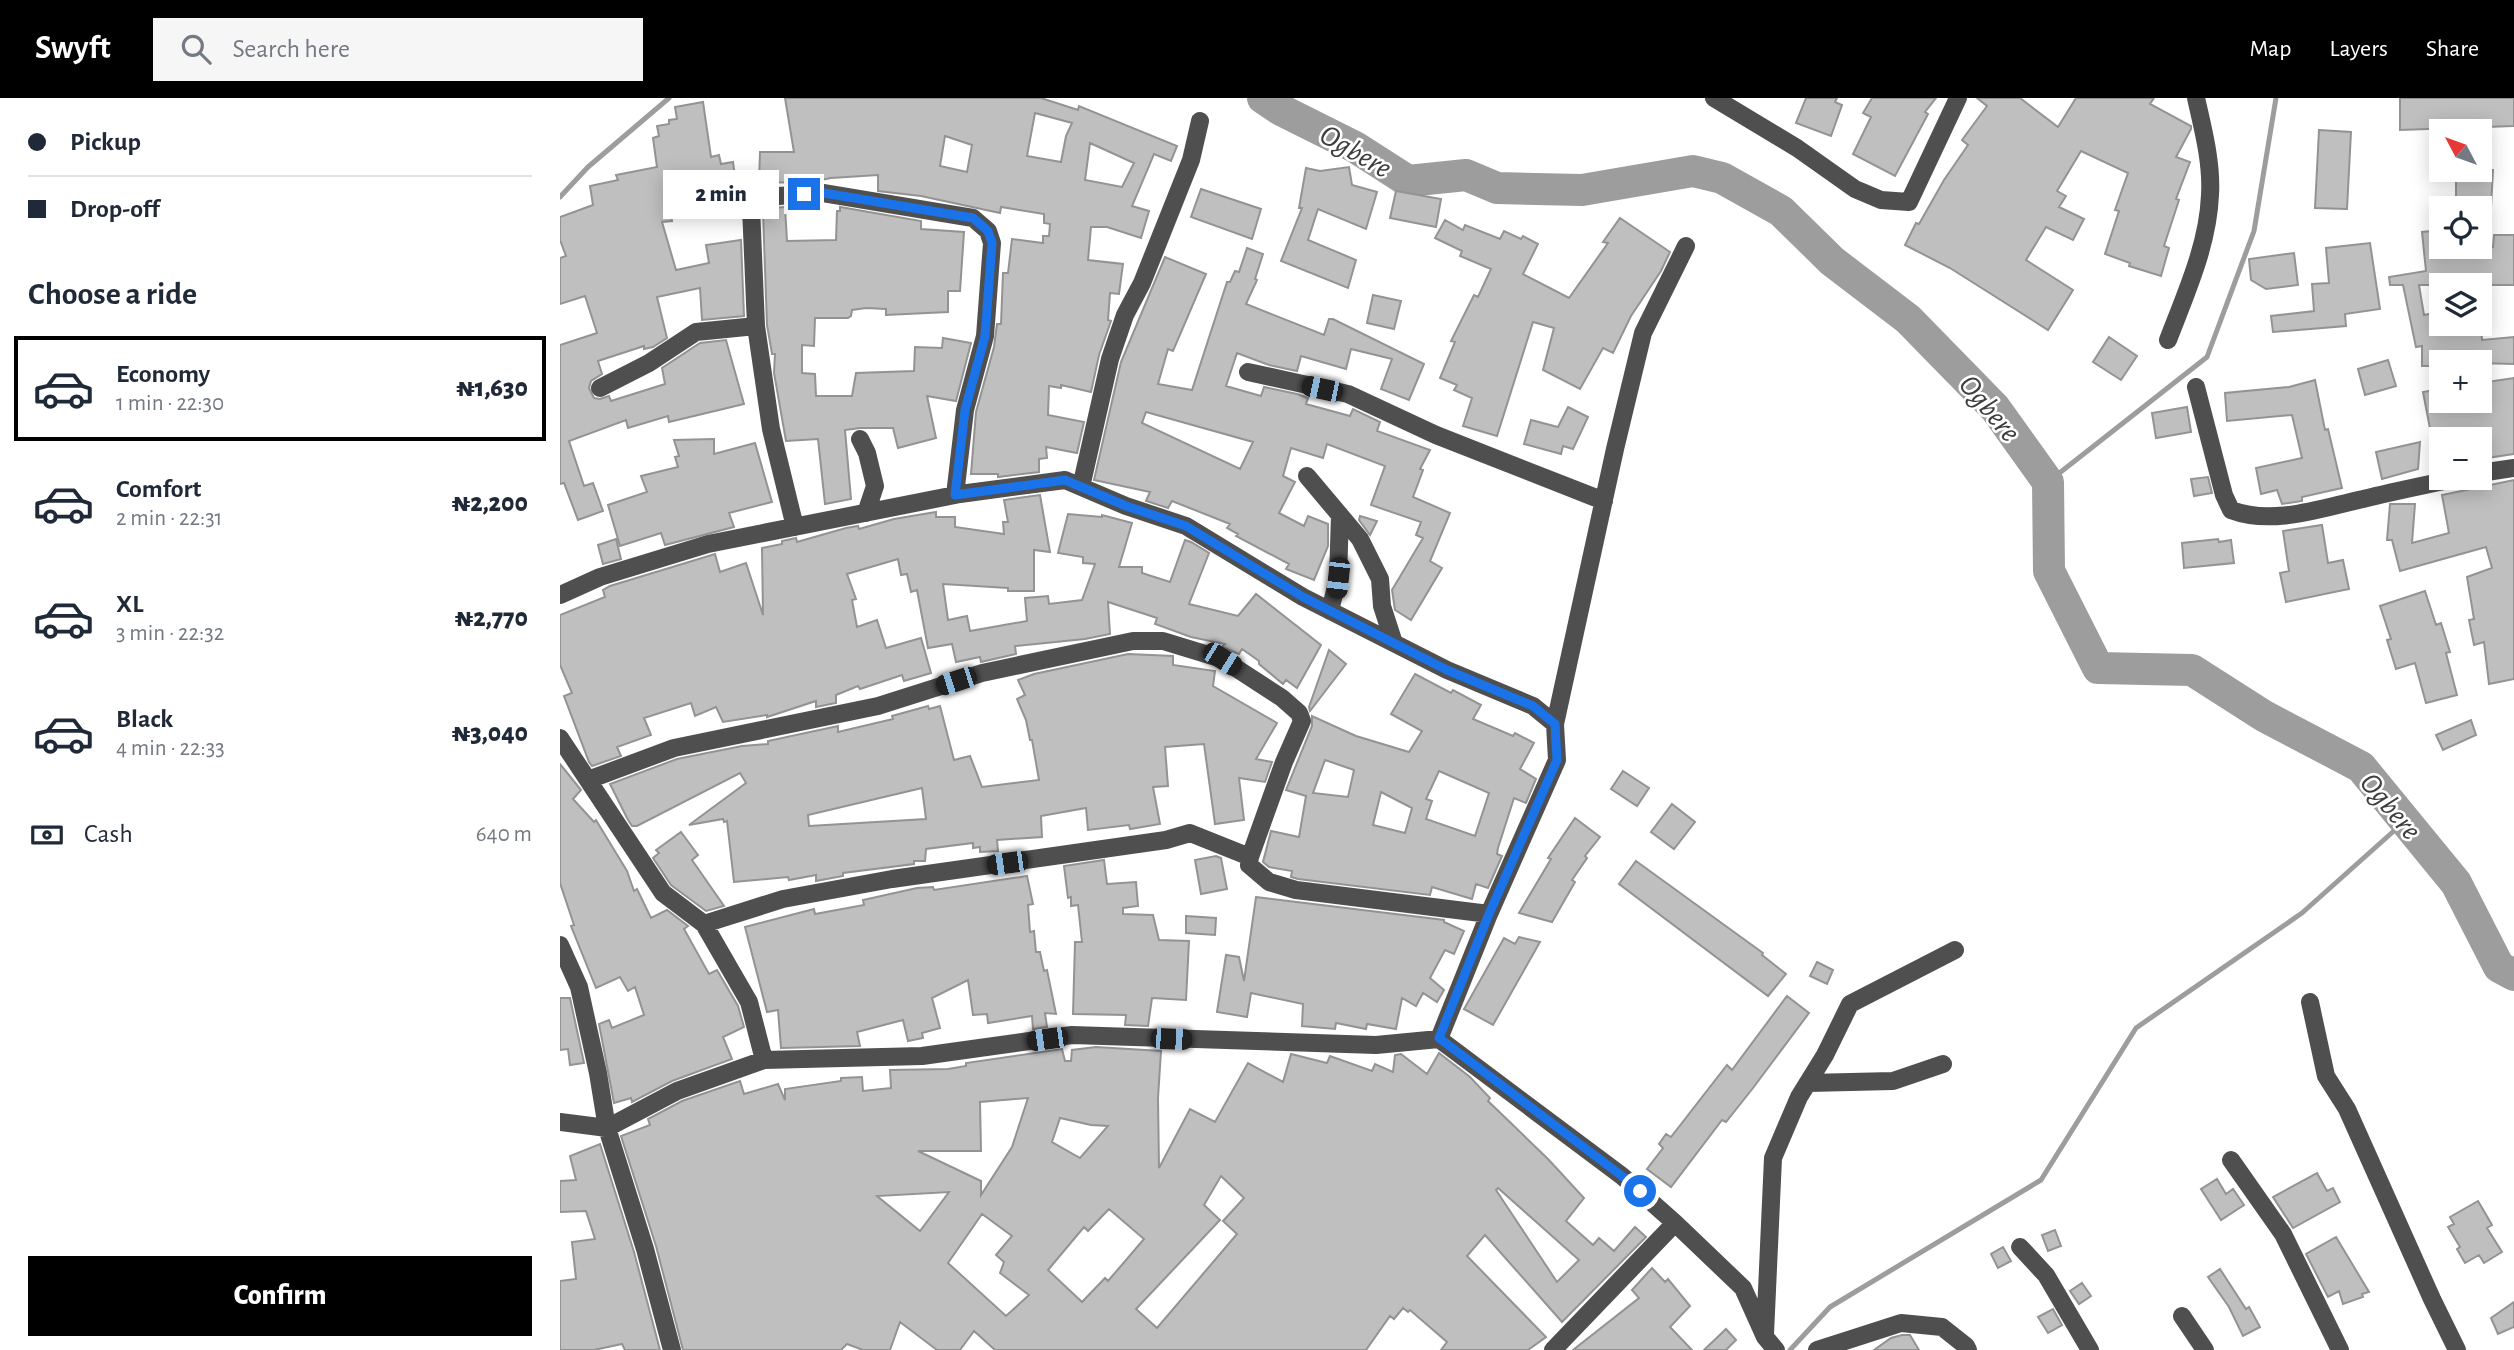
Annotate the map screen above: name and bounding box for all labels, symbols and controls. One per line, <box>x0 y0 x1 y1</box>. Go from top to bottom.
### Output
search box <box>153 18 643 81</box>
icon: search <box>177 30 215 68</box>
text: Swyft <box>35 32 111 65</box>
text: Search here <box>233 36 350 62</box>
text: Map <box>2249 37 2291 61</box>
text: Layers <box>2329 37 2388 61</box>
text: Share <box>2426 37 2479 61</box>
north arrow <box>2429 119 2492 182</box>
map controls <box>2429 119 2492 490</box>
water label: Ogbere <box>1315 120 1396 184</box>
text: Pickup <box>70 129 141 155</box>
callout: 2 min <box>664 170 779 218</box>
route end <box>788 178 820 210</box>
text: 2 min <box>695 183 747 206</box>
text: Drop-off <box>70 196 159 222</box>
button: locate <box>2429 196 2492 259</box>
button: layers <box>2429 273 2492 336</box>
text: Choose a ride <box>28 278 197 310</box>
button: + <box>2429 350 2492 413</box>
icon: car <box>32 357 95 420</box>
text: Economy <box>116 361 210 387</box>
water label: Ogbere <box>1953 369 2026 448</box>
car <box>1300 374 1345 404</box>
text: ₦1,630 <box>456 375 528 401</box>
text: 1 min · 22:30 <box>116 392 224 415</box>
button: − <box>2429 427 2492 490</box>
icon: car <box>32 472 95 535</box>
text: Comfort <box>116 476 201 502</box>
text: ₦2,200 <box>452 490 528 516</box>
text: 2 min · 22:31 <box>116 507 223 530</box>
car <box>1326 556 1351 600</box>
icon: car <box>32 587 95 650</box>
text: XL <box>116 591 143 617</box>
text: ₦2,770 <box>455 605 528 631</box>
text: 3 min · 22:32 <box>116 622 224 645</box>
car <box>1199 639 1246 679</box>
car <box>933 665 980 697</box>
icon: car <box>32 702 95 765</box>
text: Black <box>116 706 173 732</box>
text: ₦3,040 <box>452 720 528 746</box>
text: 4 min · 22:33 <box>116 737 225 760</box>
water label: Ogbere <box>2354 767 2427 846</box>
icon: cash <box>28 816 66 854</box>
text: Cash <box>84 821 133 847</box>
text: 640 m <box>476 823 532 846</box>
car <box>985 850 1030 876</box>
car <box>1025 1026 1070 1052</box>
car <box>1150 1028 1193 1050</box>
route start <box>1624 1175 1656 1207</box>
button: Confirm <box>28 1256 532 1336</box>

